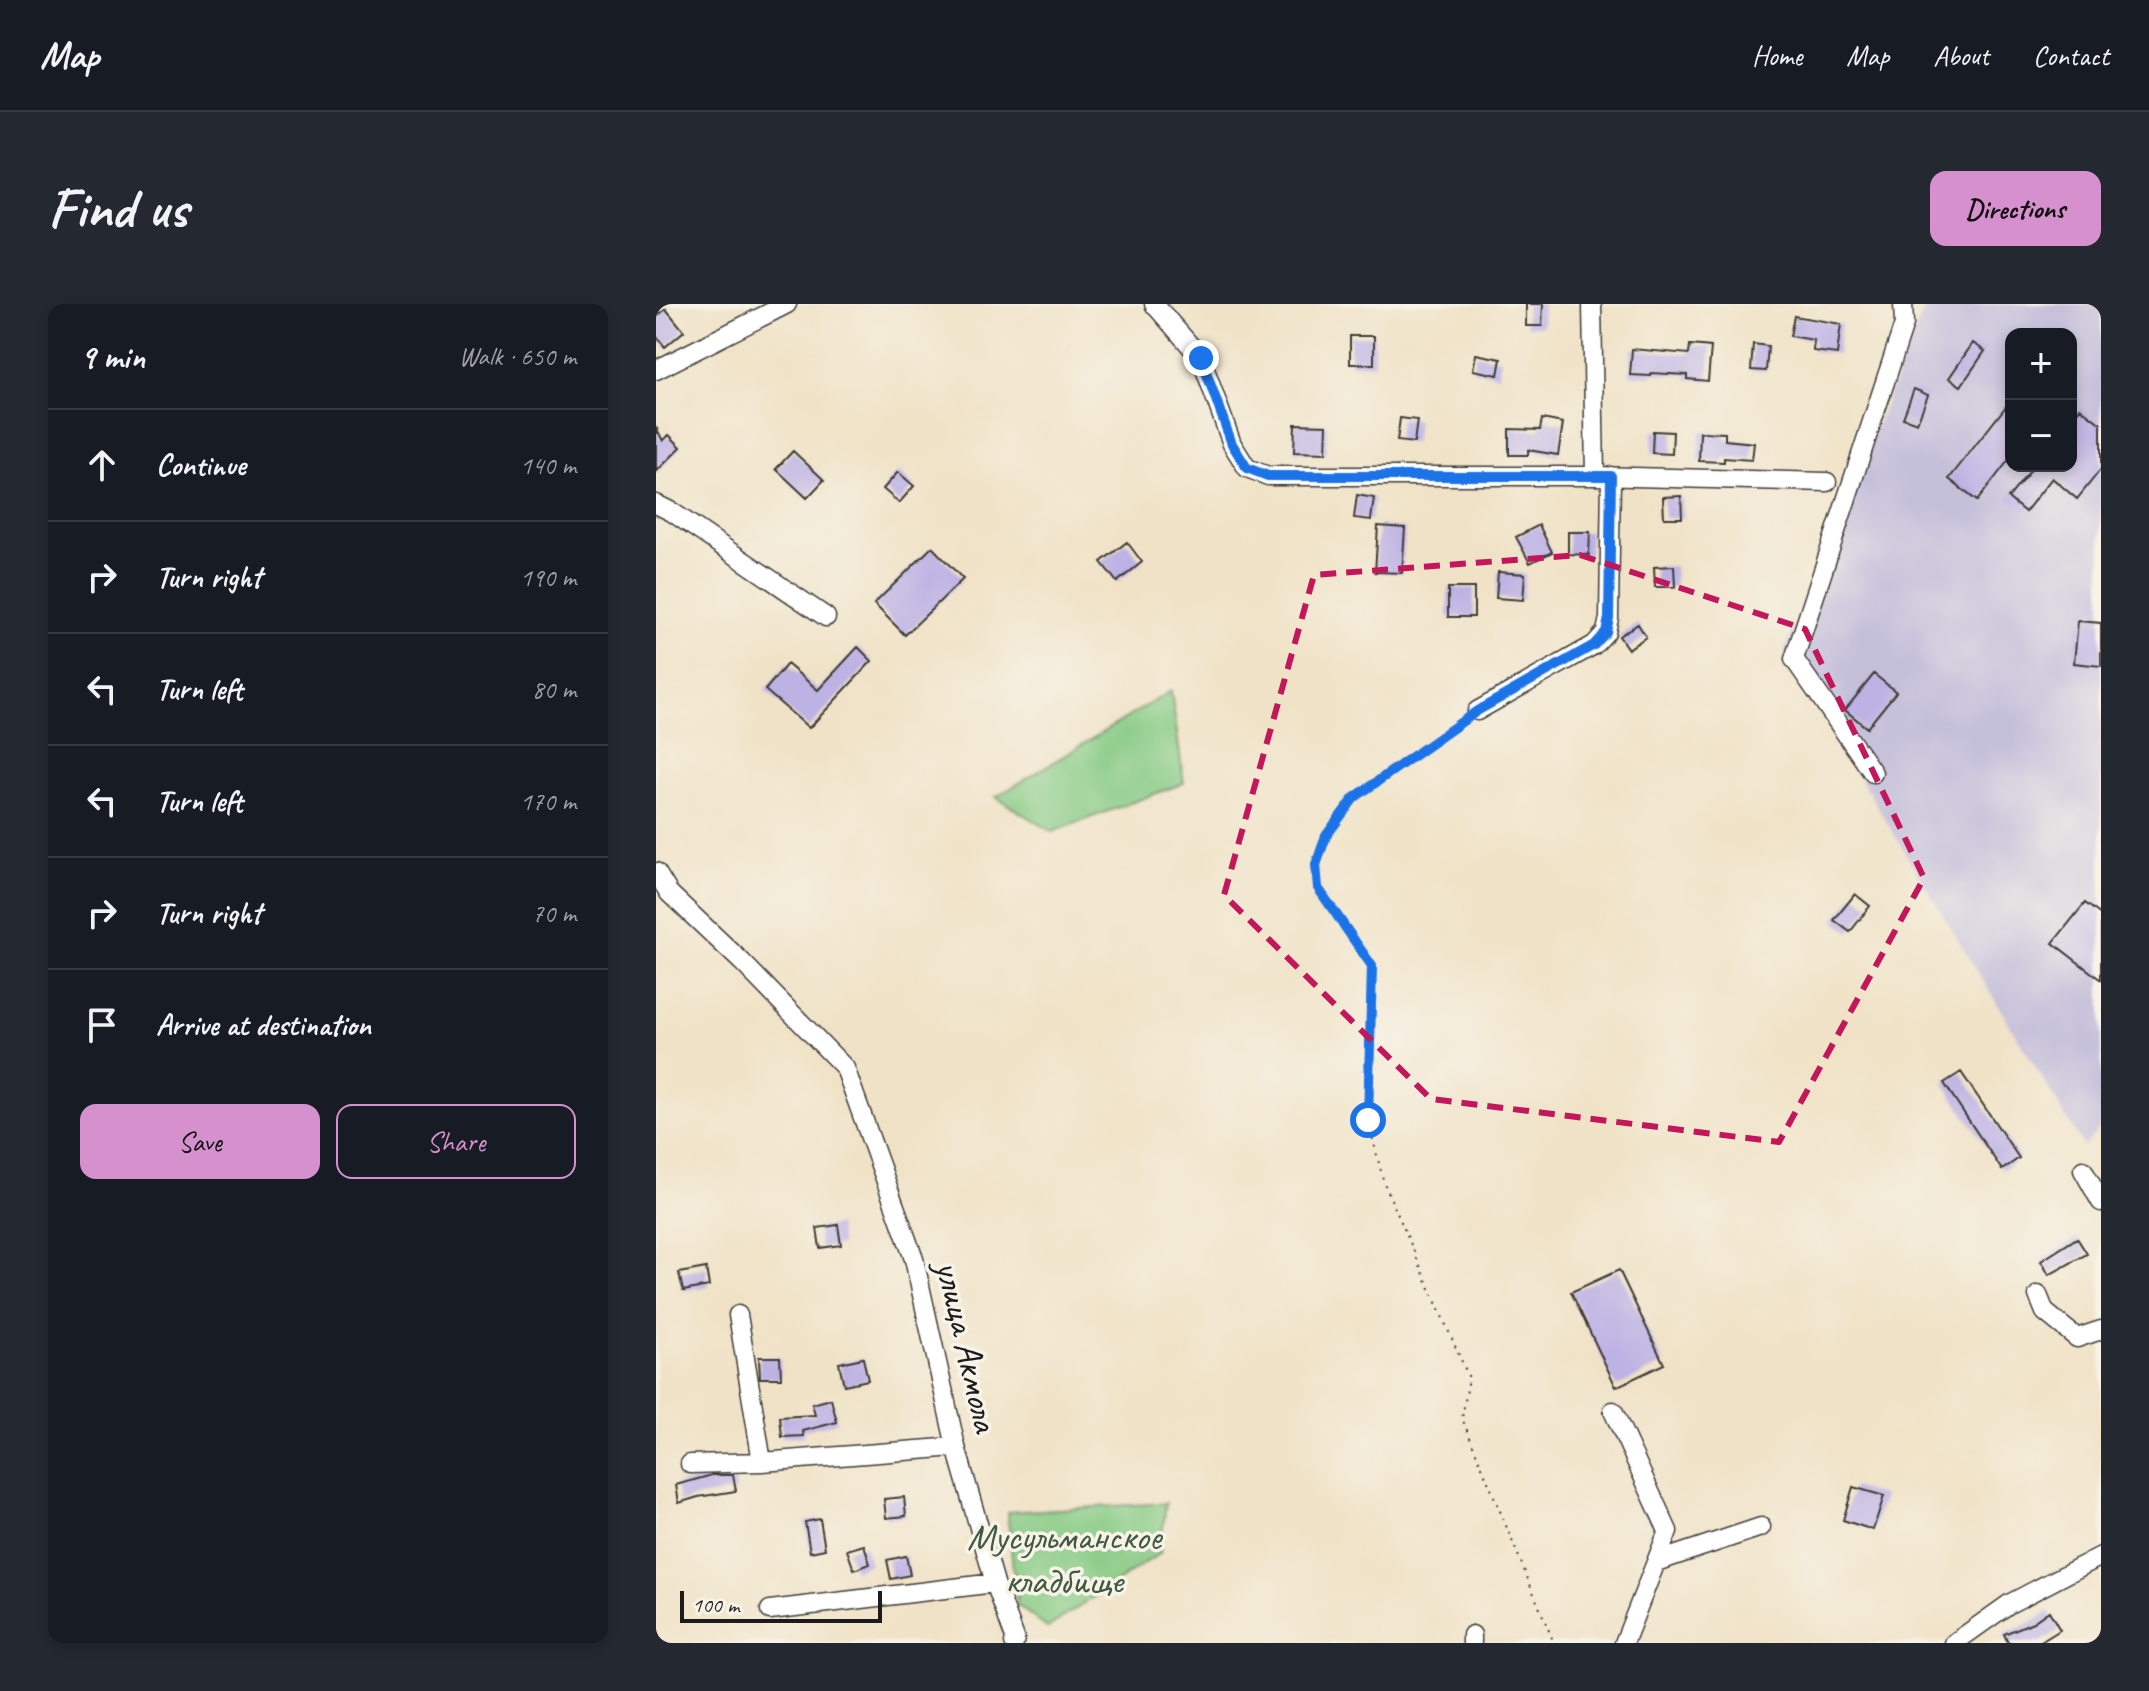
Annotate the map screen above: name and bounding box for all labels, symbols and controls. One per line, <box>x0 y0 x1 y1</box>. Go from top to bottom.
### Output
text: Map <box>40 32 99 79</box>
text: Home <box>1752 38 1802 73</box>
text: Map <box>1846 38 1889 73</box>
text: About <box>1933 38 1989 73</box>
text: Contact <box>2033 38 2109 73</box>
button: Directions <box>1930 171 2101 246</box>
text: Find us <box>48 173 188 244</box>
map controls <box>2005 328 2077 472</box>
button: + <box>2005 328 2077 400</box>
text: 9 min <box>80 335 145 378</box>
text: Walk · 650 m <box>459 340 576 373</box>
route end <box>1183 340 1219 376</box>
button: − <box>2005 400 2077 472</box>
icon: ahead <box>80 443 124 487</box>
text: Continue <box>156 446 246 484</box>
text: 140 m <box>520 449 576 482</box>
icon: right <box>80 555 124 599</box>
text: Turn right <box>156 558 261 596</box>
text: 190 m <box>520 561 576 594</box>
icon: left <box>80 667 124 711</box>
text: Turn left <box>156 670 243 708</box>
text: 80 m <box>532 673 576 706</box>
icon: left <box>80 779 124 823</box>
text: Turn left <box>156 782 243 820</box>
text: 170 m <box>520 785 576 818</box>
icon: right <box>80 891 124 935</box>
text: Turn right <box>156 894 261 932</box>
text: 70 m <box>532 897 576 930</box>
icon: arrive <box>80 1003 124 1047</box>
text: Arrive at destination <box>156 1006 371 1044</box>
route start <box>1350 1102 1386 1138</box>
button: Save <box>80 1104 320 1179</box>
button: Share <box>336 1104 576 1179</box>
street label: улица Акмола <box>925 1254 1011 1439</box>
park label: Мусульманское кладбище <box>967 1513 1164 1604</box>
scale bar <box>680 1587 882 1623</box>
text: 100 m <box>692 1591 739 1619</box>

